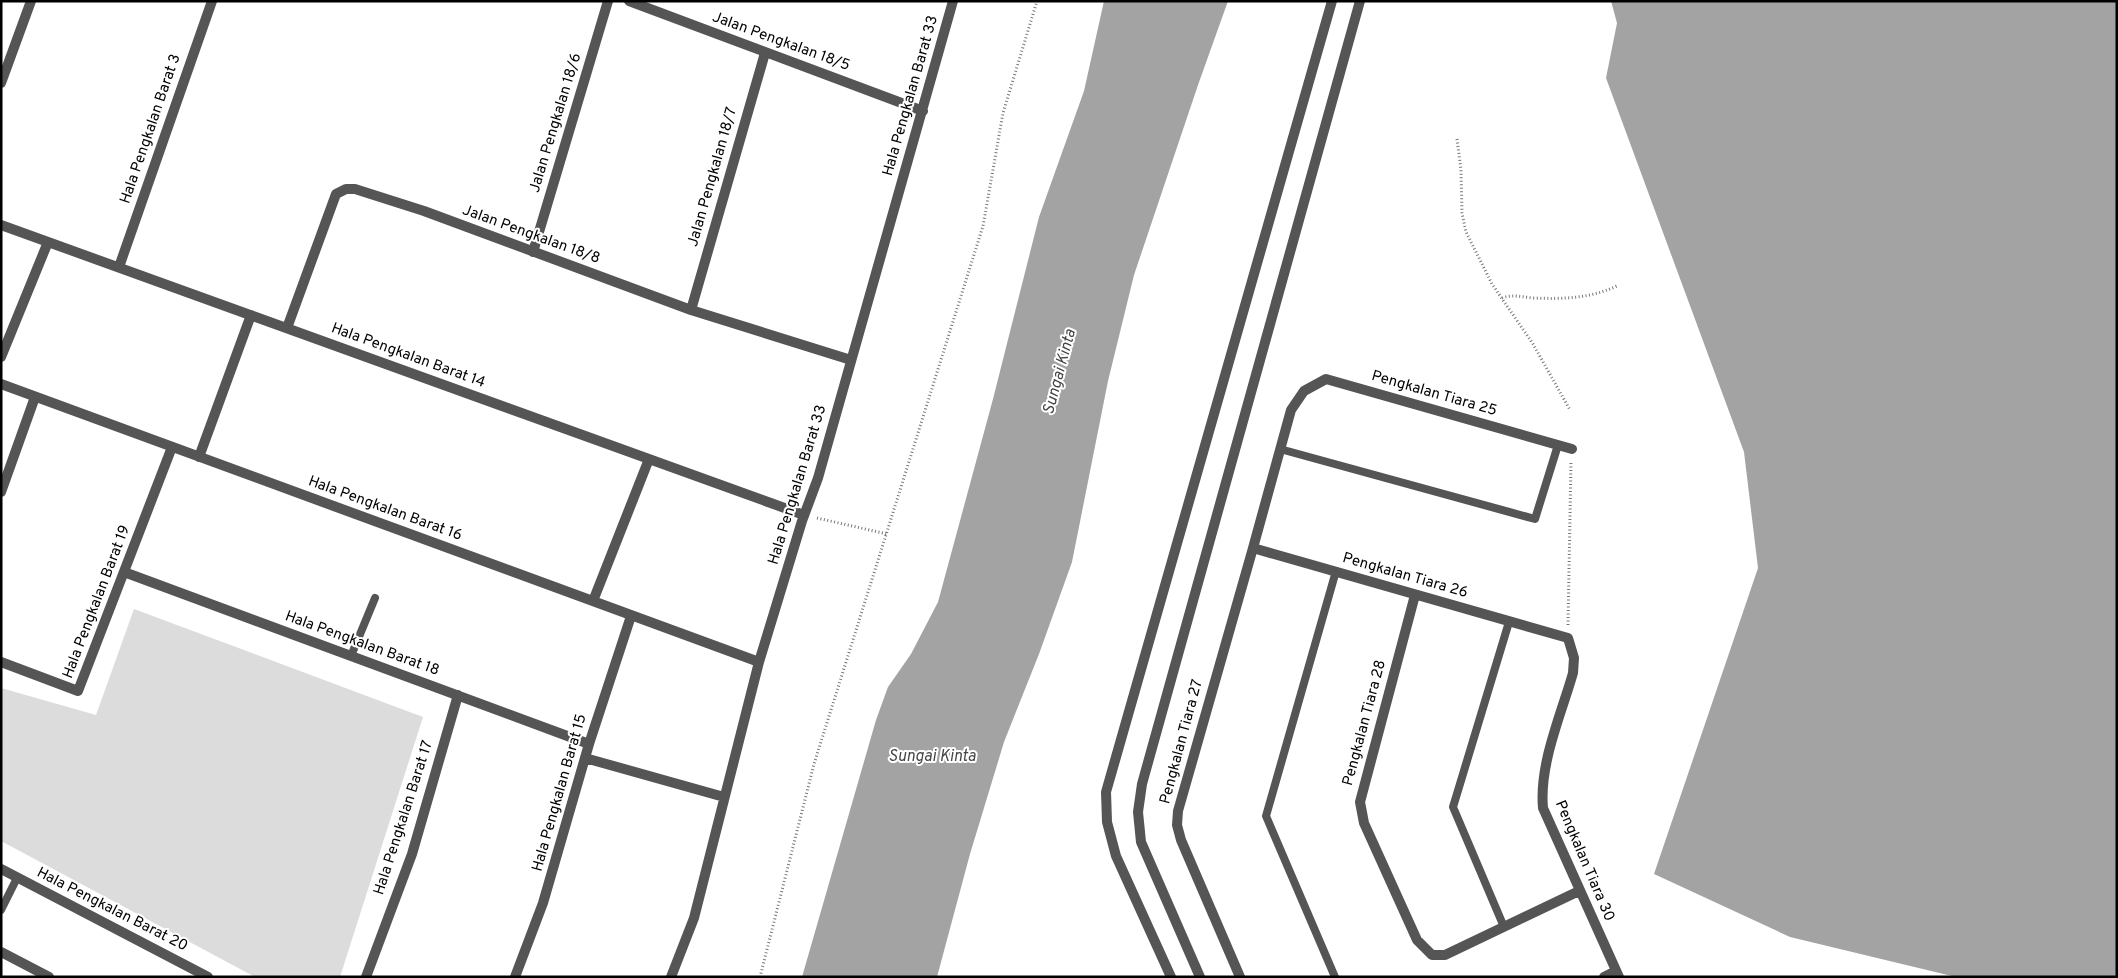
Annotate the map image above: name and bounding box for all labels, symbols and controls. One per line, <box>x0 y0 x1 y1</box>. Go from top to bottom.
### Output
street label: Jalan Pengkalan 18/5 <box>709 8 853 76</box>
street label: Hala Pengkalan Barat 33 <box>879 14 943 178</box>
street label: Jalan Pengkalan 18/6 <box>526 51 586 195</box>
street label: Hala Pengkalan Barat 3 <box>116 52 186 206</box>
street label: Jalan Pengkalan 18/7 <box>684 105 742 249</box>
street label: Jalan Pengkalan 18/8 <box>460 201 602 269</box>
street label: Hala Pengkalan Barat 14 <box>328 319 488 393</box>
water label: Sungai Kinta <box>1039 326 1081 417</box>
street label: Pengkalan Tiara 25 <box>1369 367 1499 421</box>
street label: Hala Pengkalan Barat 33 <box>765 403 831 567</box>
street label: Hala Pengkalan Barat 16 <box>305 472 465 546</box>
street label: Hala Pengkalan Barat 19 <box>59 523 135 681</box>
street label: Pengkalan Tiara 26 <box>1340 549 1470 603</box>
street label: Hala Pengkalan Barat 18 <box>282 607 442 681</box>
street label: Pengkalan Tiara 28 <box>1339 658 1391 788</box>
street label: Pengkalan Tiara 27 <box>1156 677 1208 806</box>
street label: Hala Pengkalan Barat 15 <box>528 712 592 874</box>
street label: Hala Pengkalan Barat 17 <box>370 738 438 898</box>
water label: Sungai Kinta <box>888 747 977 767</box>
street label: Pengkalan Tiara 30 <box>1550 798 1618 924</box>
street label: Hala Pengkalan Barat 20 <box>33 864 191 956</box>

